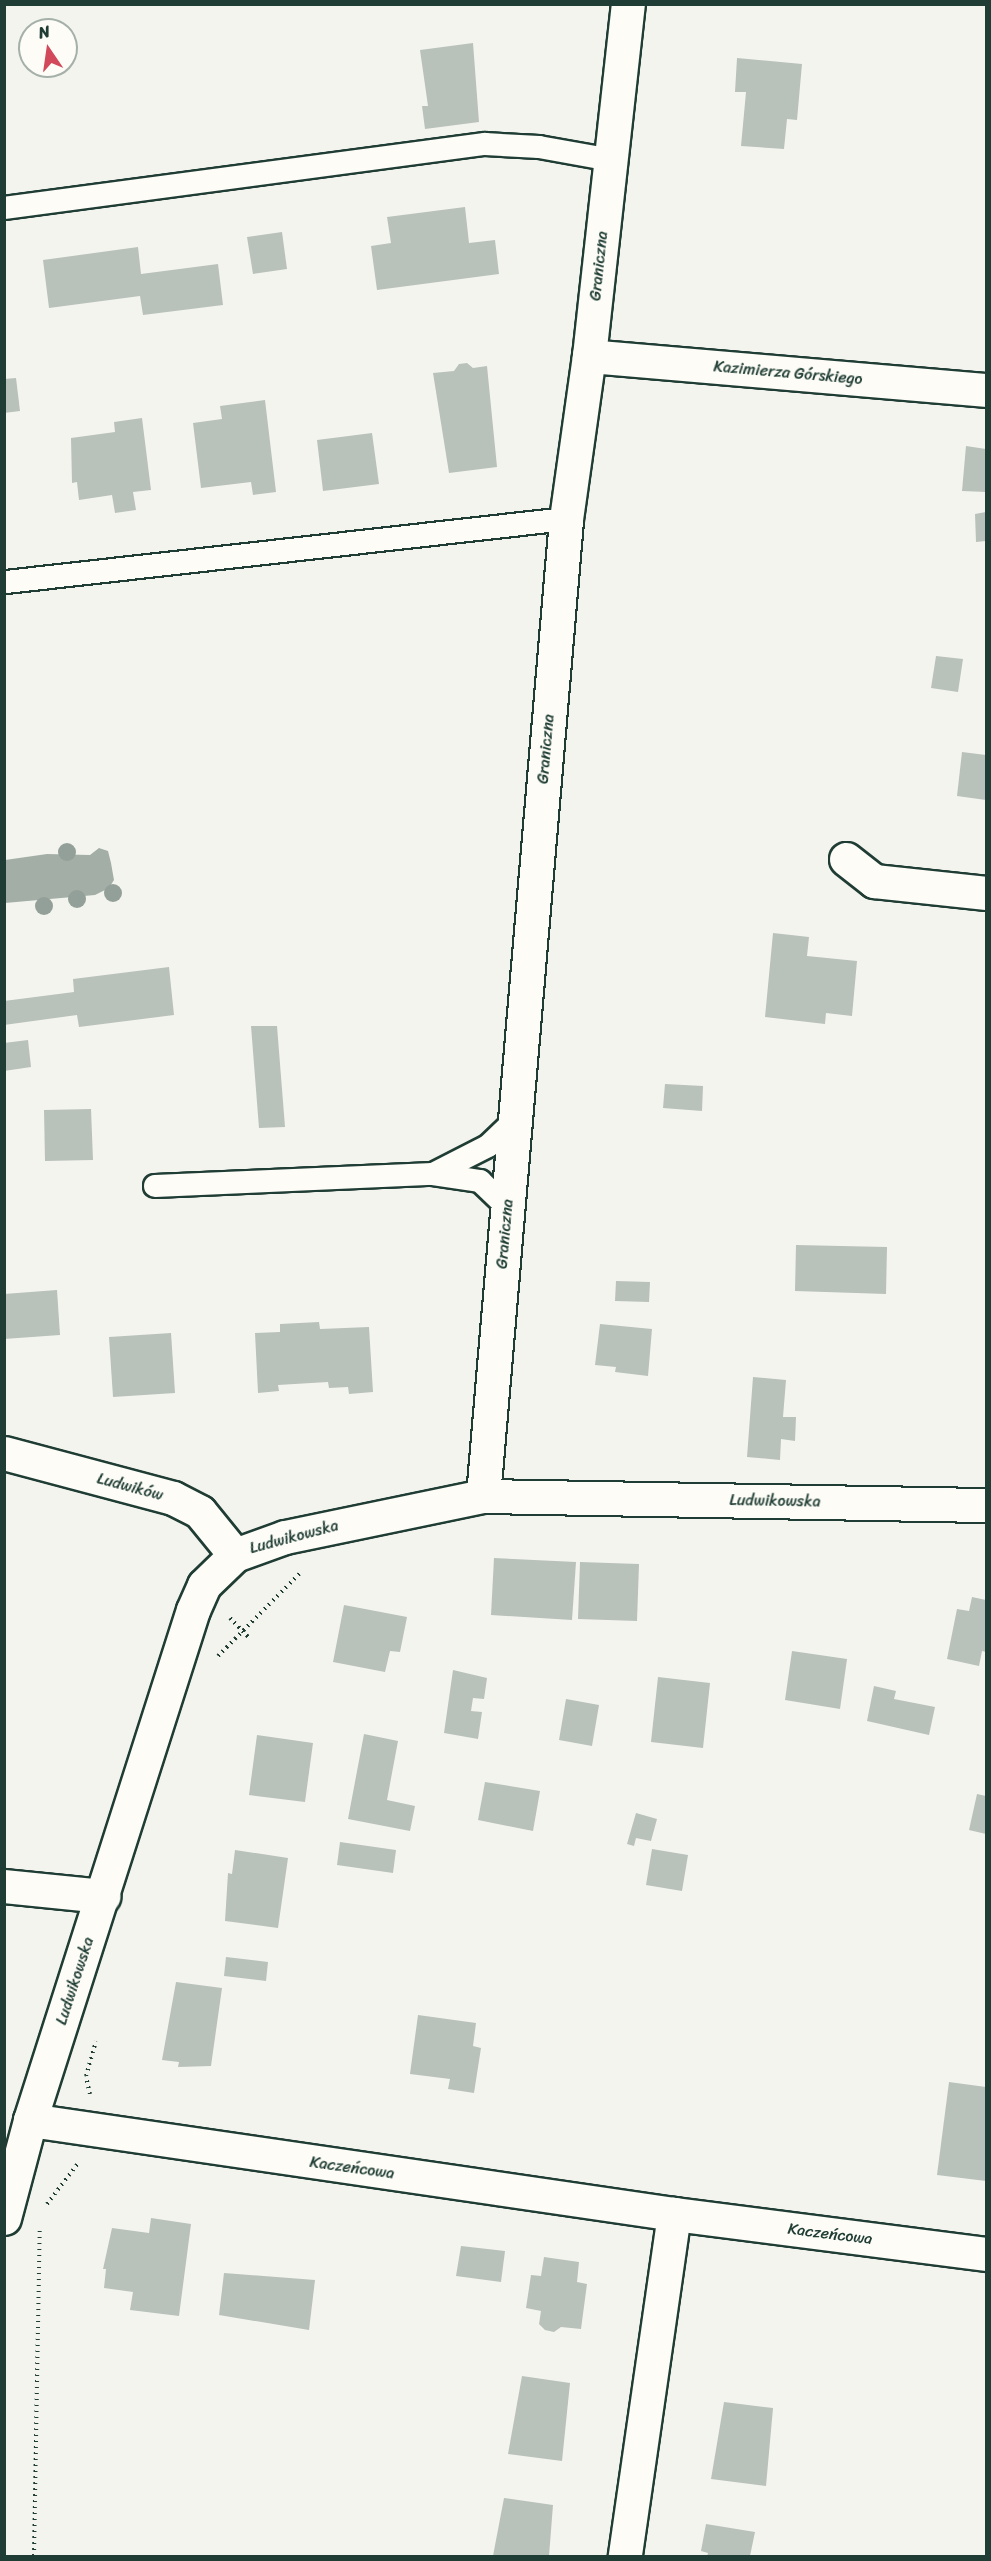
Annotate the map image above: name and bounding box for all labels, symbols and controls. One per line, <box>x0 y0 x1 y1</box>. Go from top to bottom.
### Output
text: N <box>36 17 53 47</box>
north arrow <box>18 18 78 78</box>
street label: Graniczna <box>586 230 612 302</box>
street label: Kazimierza Górskiego <box>712 357 864 389</box>
street label: Graniczna <box>533 713 559 785</box>
street label: Graniczna <box>492 1198 518 1270</box>
street label: Ludwików <box>95 1469 165 1505</box>
street label: Ludwikowska <box>729 1491 821 1511</box>
street label: Ludwikowska <box>247 1516 341 1558</box>
street label: Ludwikowska <box>52 1935 98 2027</box>
street label: Kaczeńcowa <box>308 2153 396 2183</box>
street label: Kaczeńcowa <box>787 2219 873 2249</box>

